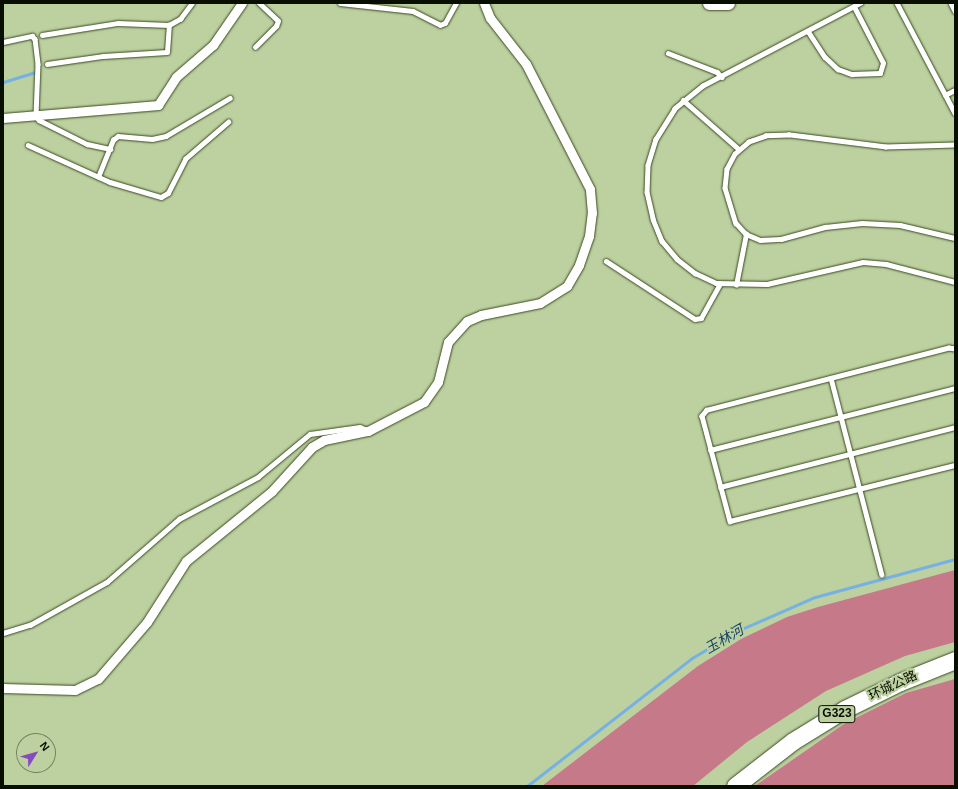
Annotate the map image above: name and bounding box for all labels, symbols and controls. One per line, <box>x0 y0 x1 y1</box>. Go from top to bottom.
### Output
water label: 玉林河 <box>702 621 746 657</box>
street label: 环城公路 <box>866 668 920 704</box>
road number: G323 <box>818 704 856 724</box>
north arrow <box>16 733 56 773</box>
text: N <box>38 740 52 753</box>

